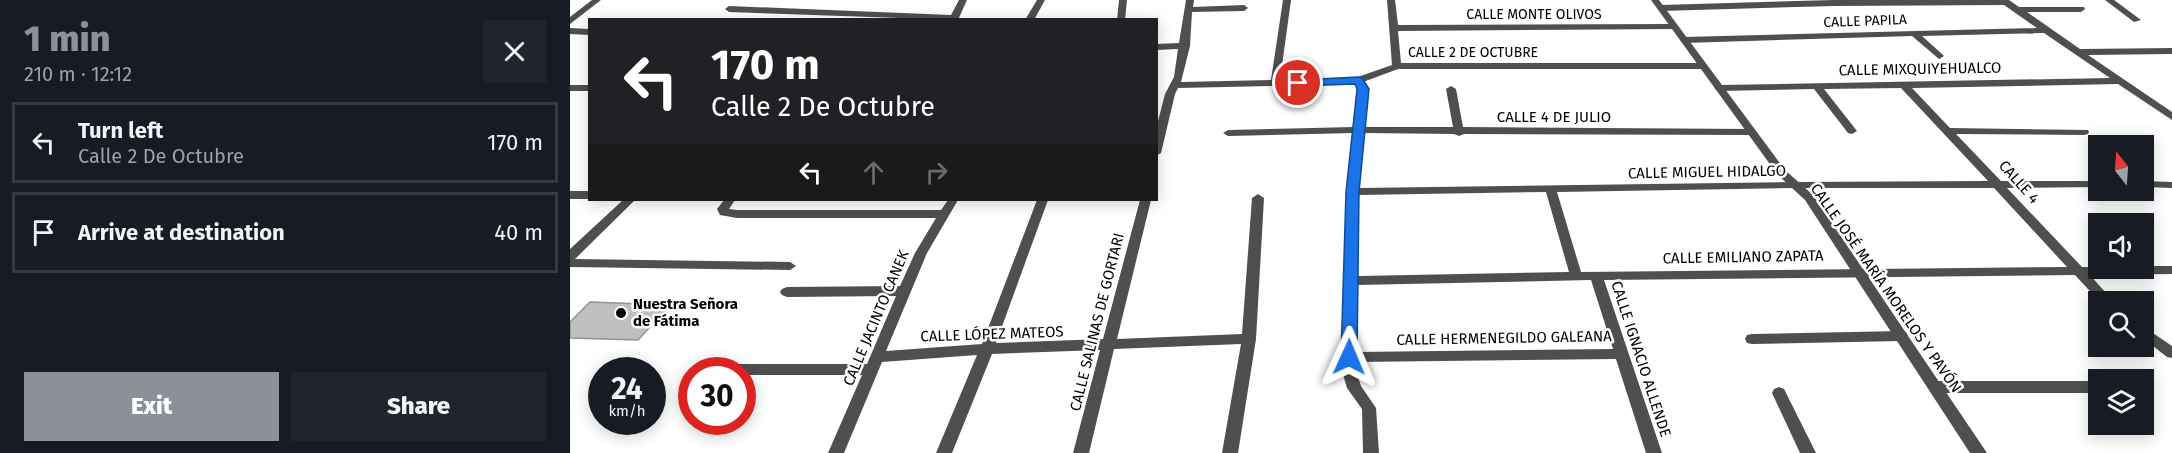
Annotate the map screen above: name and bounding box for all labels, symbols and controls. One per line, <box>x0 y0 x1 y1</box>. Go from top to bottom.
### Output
street label: CALLE MONTE OLIVOS <box>1466 6 1602 23</box>
street label: CALLE PAPILA <box>1823 11 1907 31</box>
text: 1 min <box>24 17 110 61</box>
button: close <box>483 20 546 83</box>
text: 170 m <box>711 40 820 90</box>
icon: left <box>612 42 690 120</box>
street label: CALLE 2 DE OCTUBRE <box>1408 44 1538 61</box>
pin <box>1272 57 1323 108</box>
street label: CALLE MIXQUIYEHUALCO <box>1838 59 2002 79</box>
text: 210 m · 12:12 <box>24 62 132 86</box>
icon: arrive <box>1281 66 1314 99</box>
text: Calle 2 De Octubre <box>711 91 935 123</box>
street label: CALLE 4 DE JULIO <box>1497 108 1611 126</box>
text: Turn left <box>78 117 163 144</box>
icon: left <box>27 126 60 159</box>
text: 170 m <box>487 129 543 156</box>
north arrow <box>2088 135 2154 201</box>
map controls <box>2088 135 2154 435</box>
text: Calle 2 De Octubre <box>78 144 244 168</box>
icon: left <box>794 156 827 189</box>
icon: ahead <box>857 156 890 189</box>
icon: right <box>920 156 953 189</box>
street label: CALLE 4 <box>1995 157 2043 207</box>
street label: CALLE MIGUEL HIDALGO <box>1628 162 1786 182</box>
street label: CALLE JOSÉ MARÍA MORELOS Y PAVÓN <box>1807 180 1965 396</box>
button: sound <box>2088 213 2154 279</box>
icon: arrive <box>27 216 60 249</box>
text: Arrive at destination <box>78 219 285 246</box>
text: 40 m <box>494 219 543 246</box>
street label: CALLE SALINAS DE GORTARI <box>1066 231 1128 413</box>
street label: CALLE JACINTO CANEK <box>839 247 913 389</box>
street label: CALLE EMILIANO ZAPATA <box>1662 247 1824 267</box>
street label: CALLE IGNACIO ALLENDE <box>1607 279 1675 439</box>
button: search <box>2088 291 2154 357</box>
place label: Nuestra Señora de Fátima <box>633 295 738 330</box>
marker: Nuestra Señora de Fátima <box>614 306 628 320</box>
street label: CALLE LÓPEZ MATEOS <box>920 323 1064 345</box>
position arrow <box>1317 325 1381 389</box>
street label: CALLE HERMENEGILDO GALEANA <box>1396 327 1612 349</box>
speed limit sign: 30 <box>678 357 756 435</box>
button: layers <box>2088 369 2154 435</box>
text: 24 <box>611 371 643 407</box>
button: Exit <box>24 372 279 441</box>
button: Share <box>291 372 546 441</box>
text: km/h <box>608 402 646 420</box>

